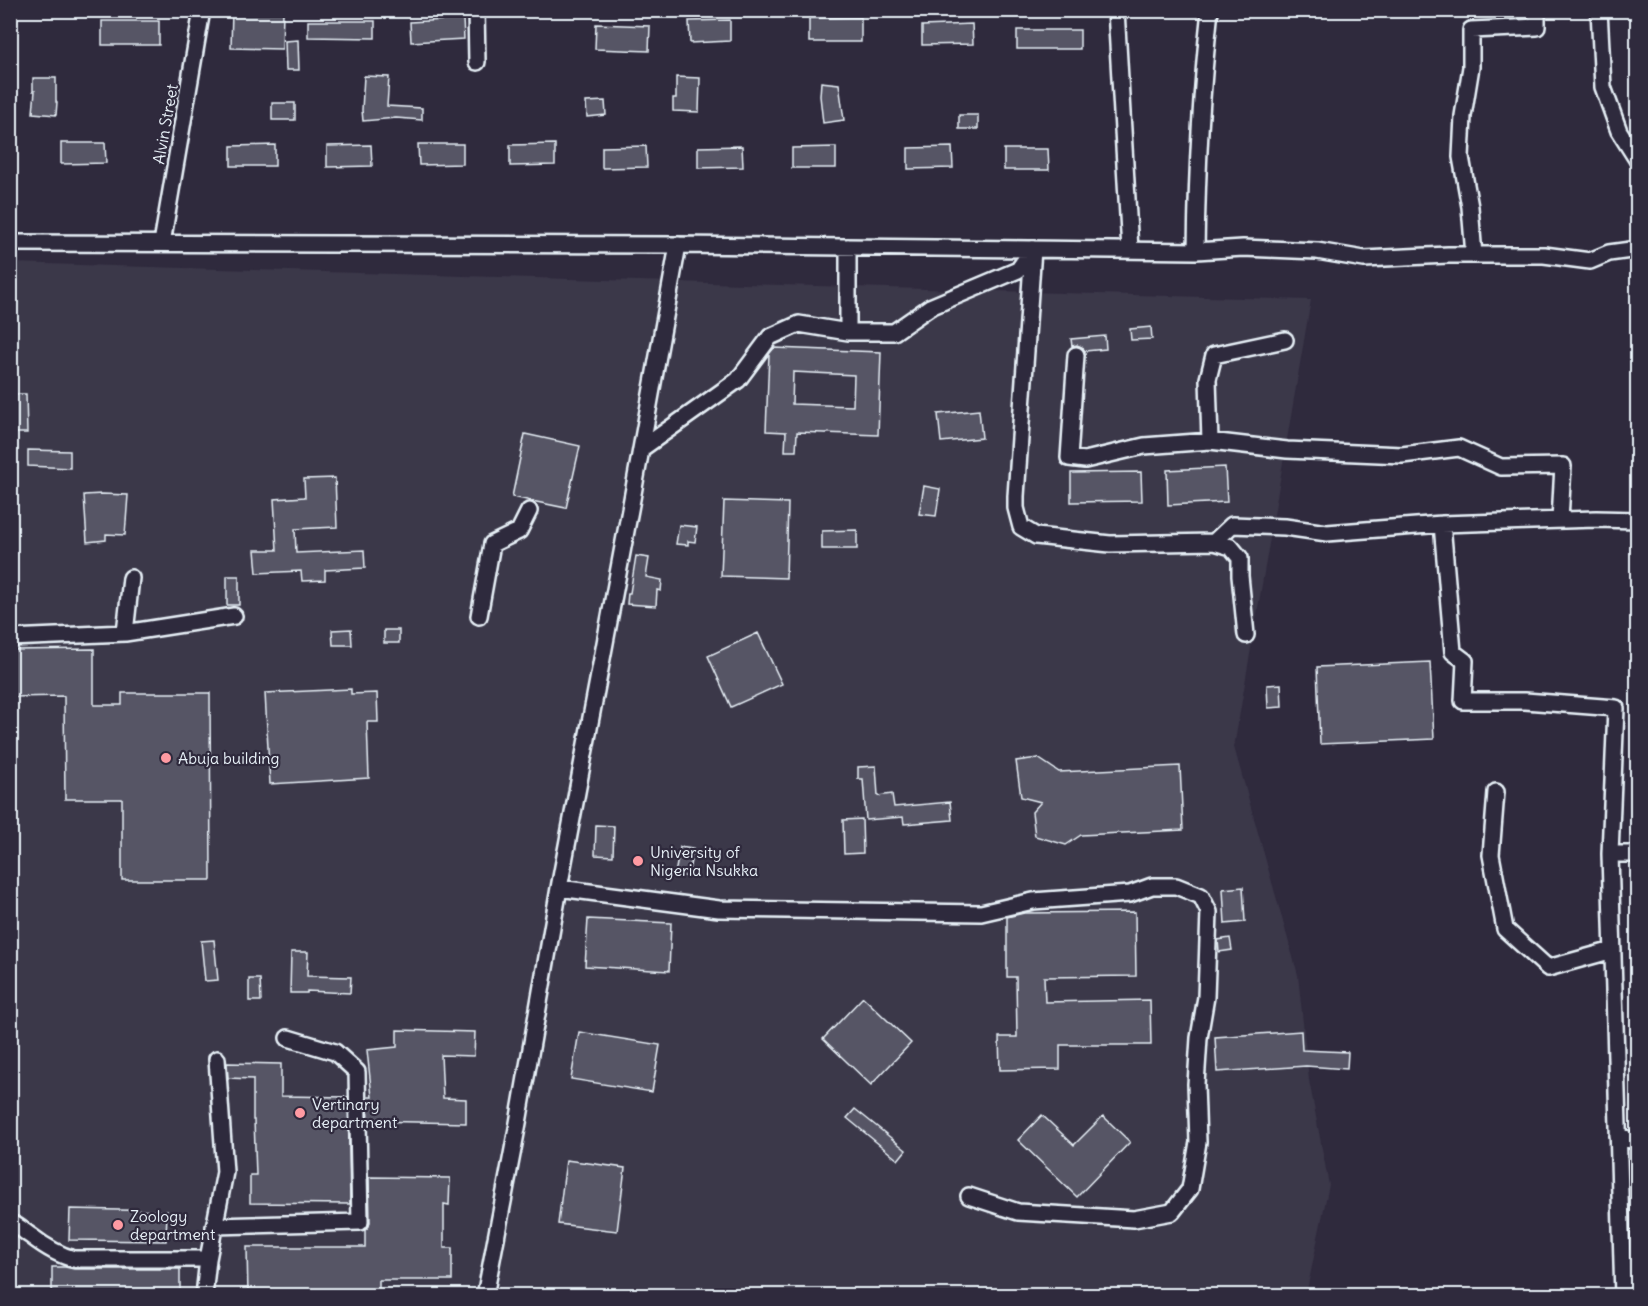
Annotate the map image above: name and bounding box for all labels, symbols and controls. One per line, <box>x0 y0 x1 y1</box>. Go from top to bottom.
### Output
street label: Alvin Street <box>148 82 182 166</box>
place label: Abuja building <box>178 748 280 768</box>
marker: Abuja building <box>159 751 173 765</box>
place label: University of Nigeria Nsukka <box>650 842 758 880</box>
marker: University of Nigeria Nsukka <box>631 854 645 868</box>
place label: Vertinary department <box>312 1094 398 1132</box>
marker: Vertinary department <box>293 1106 307 1120</box>
place label: Zoology department <box>130 1206 216 1244</box>
marker: Zoology department <box>111 1218 125 1232</box>

